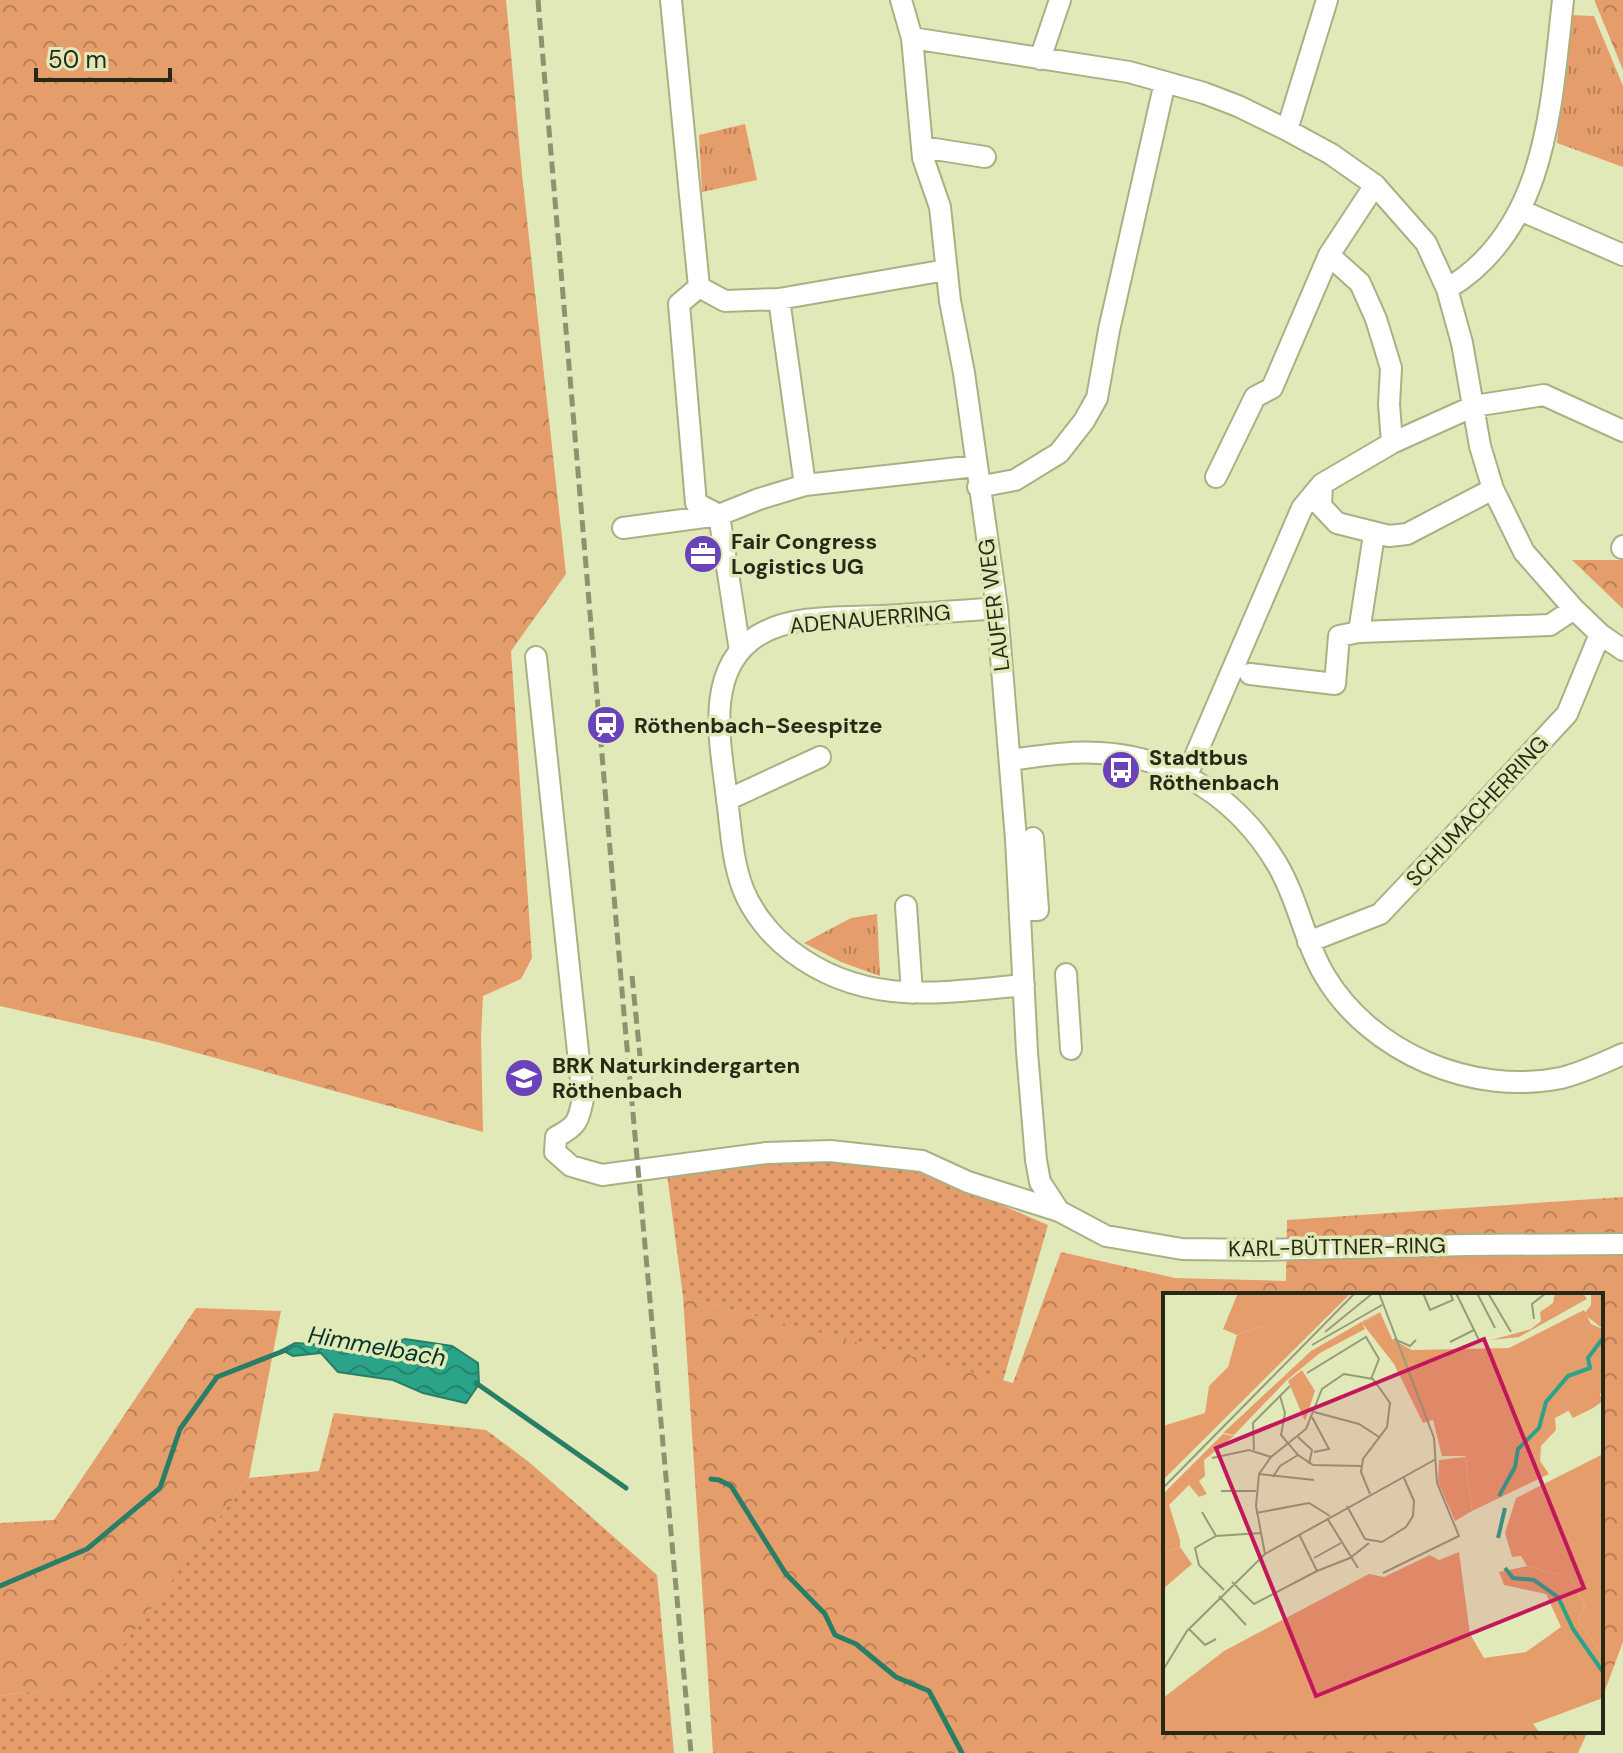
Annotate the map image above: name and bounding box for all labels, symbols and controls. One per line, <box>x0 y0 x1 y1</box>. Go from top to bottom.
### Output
scale bar <box>36 32 170 82</box>
text: 50 m <box>48 44 107 75</box>
place label: Fair Congress Logistics UG <box>731 527 877 581</box>
office icon: Fair Congress Logistics UG <box>682 533 724 575</box>
street label: LAUFER WEG <box>971 537 1017 673</box>
street label: ADENAUERRING <box>788 598 952 640</box>
station icon: Röthenbach-Seespitze <box>585 704 627 746</box>
place label: Röthenbach-Seespitze <box>634 711 883 740</box>
street label: SCHUMACHERRING <box>1399 729 1555 893</box>
place label: Stadtbus Röthenbach <box>1149 743 1279 797</box>
bus stop icon: Stadtbus Röthenbach <box>1100 749 1142 791</box>
place label: BRK Naturkindergarten Röthenbach <box>552 1051 800 1105</box>
school or university icon: BRK Naturkindergarten Röthenbach <box>503 1057 545 1099</box>
street label: KARL-BÜTTNER-RING <box>1228 1231 1446 1263</box>
inset map <box>1163 1293 1603 1733</box>
water label: Himmelbach <box>306 1319 448 1373</box>

